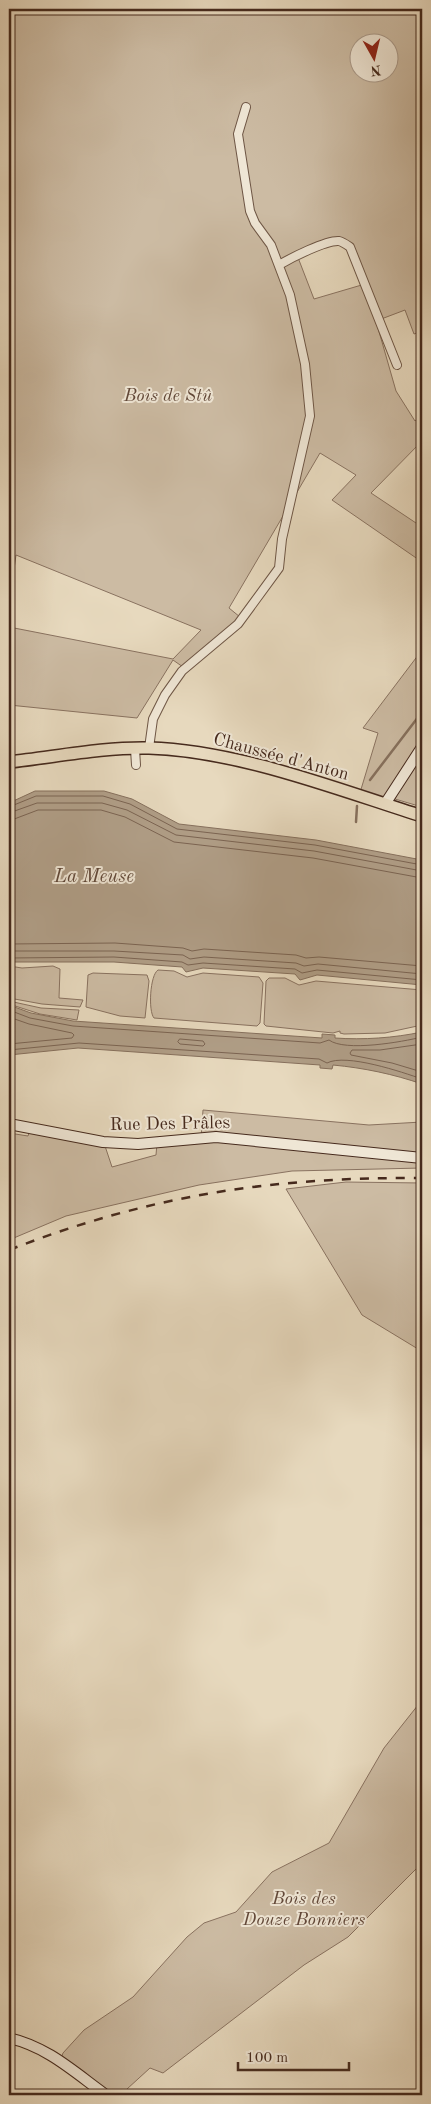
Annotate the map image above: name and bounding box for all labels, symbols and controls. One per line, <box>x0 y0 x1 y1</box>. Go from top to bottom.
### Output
north arrow <box>348 32 398 82</box>
text: N <box>369 62 382 78</box>
park label: Bois de Stû <box>123 387 212 405</box>
street label: Chaussée d'Anton <box>211 730 351 784</box>
water label: La Meuse <box>53 868 134 887</box>
street label: Rue Des Prâles <box>110 1114 231 1134</box>
park label: Bois des Douze Bonniers <box>242 1890 366 1929</box>
scale bar <box>238 2039 350 2071</box>
text: 100 m <box>246 2051 288 2066</box>

